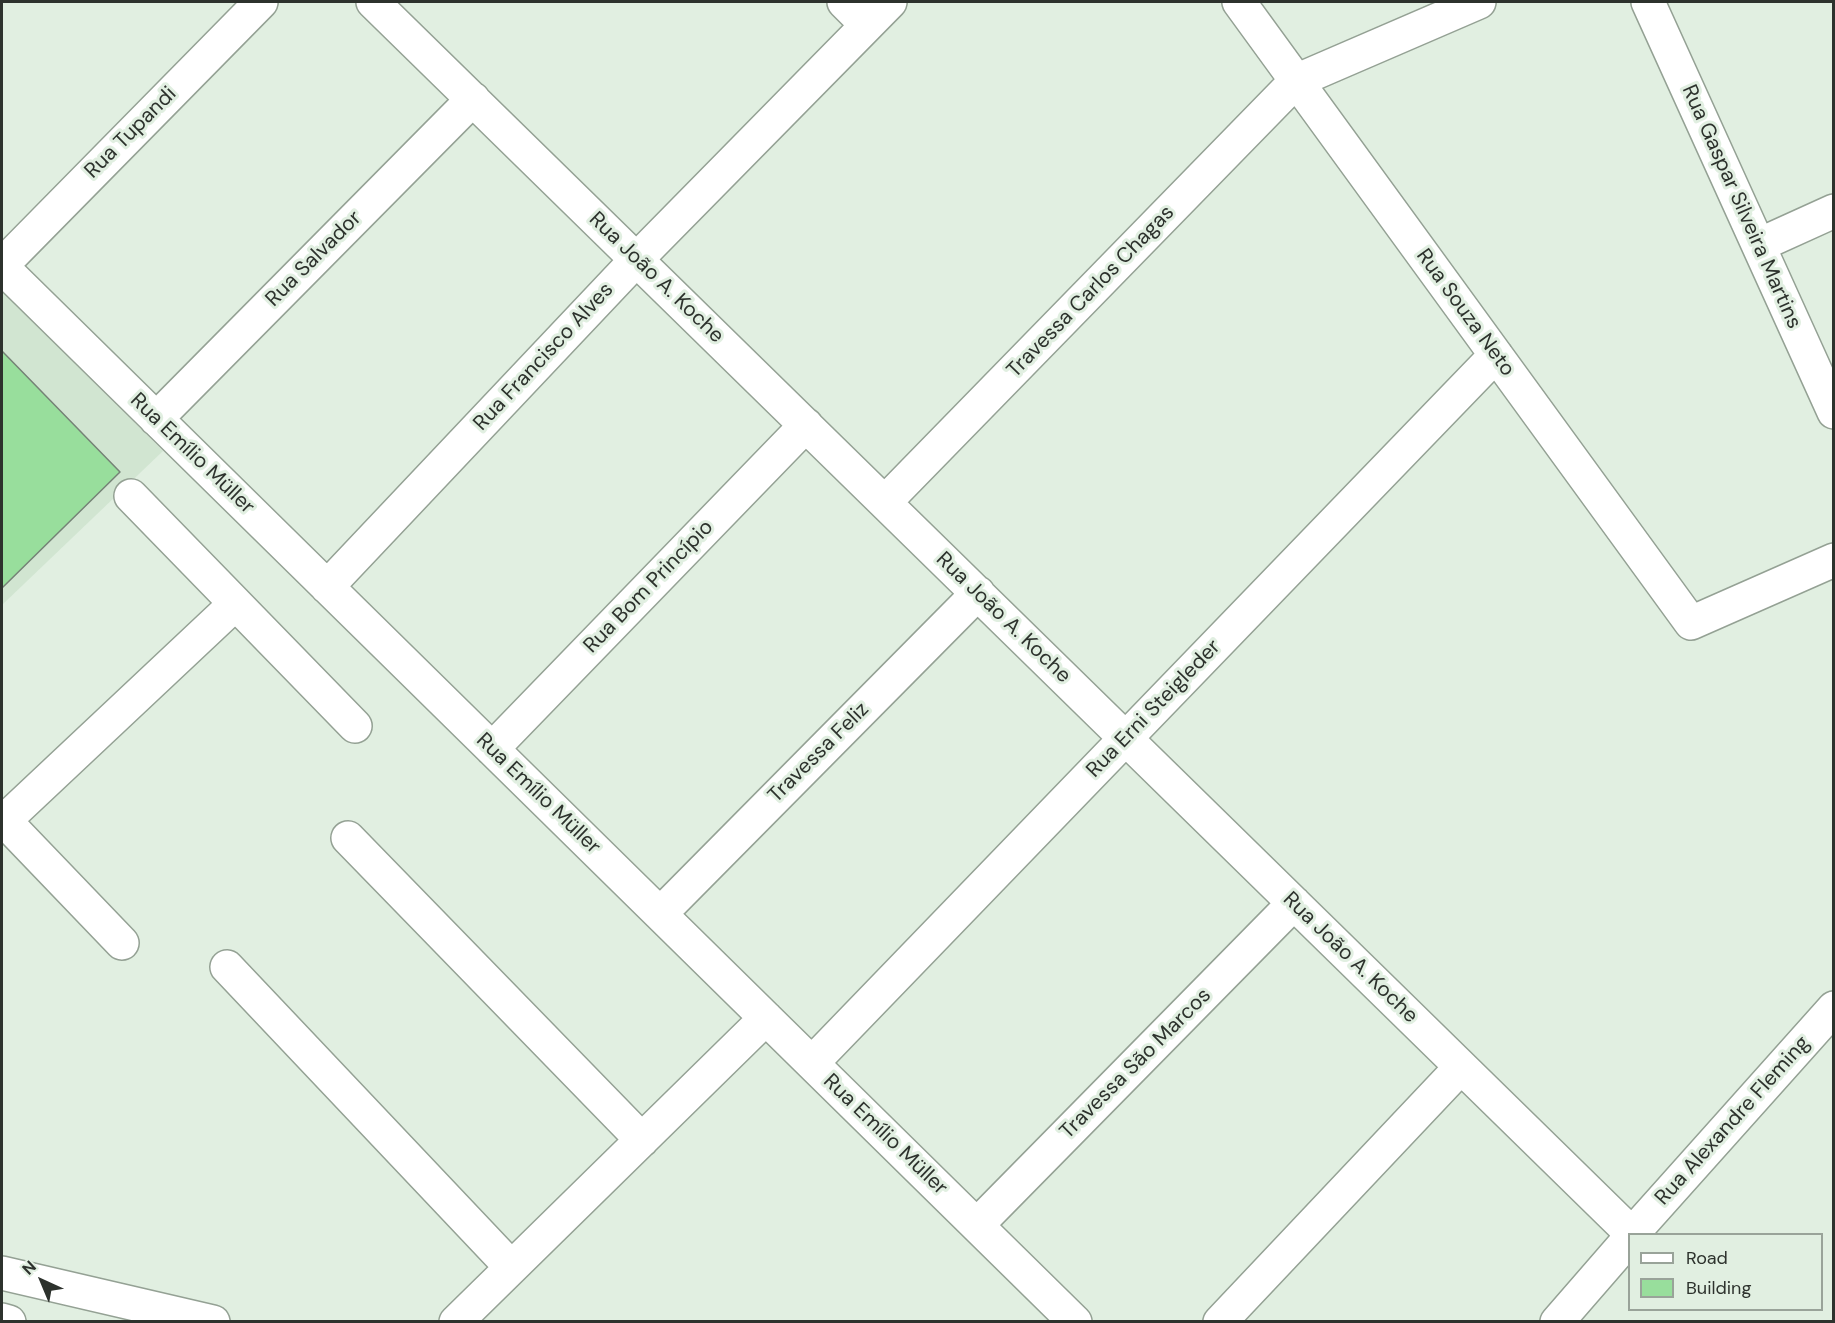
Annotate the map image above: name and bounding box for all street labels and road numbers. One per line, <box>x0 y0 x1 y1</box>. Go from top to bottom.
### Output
street label: Rua Gaspar Silveira Martins <box>1676 81 1806 333</box>
street label: Rua Tupandi <box>80 82 182 184</box>
street label: Travessa Carlos Chagas <box>1002 201 1180 383</box>
street label: Rua Salvador <box>261 206 367 312</box>
street label: Rua João A. Koche <box>583 207 729 349</box>
street label: Rua Souza Neto <box>1410 244 1520 382</box>
street label: Rua Francisco Alves <box>469 278 619 436</box>
street label: Rua Emílio Müller <box>125 388 259 520</box>
street label: Rua Bom Princípio <box>579 515 719 659</box>
street label: Rua João A. Koche <box>930 547 1076 689</box>
street label: Rua Erni Steigleder <box>1082 635 1226 783</box>
street label: Travessa Feliz <box>763 697 875 809</box>
street label: Rua Emílio Müller <box>471 728 605 860</box>
street label: Rua João A. Koche <box>1277 887 1423 1029</box>
street label: Travessa São Marcos <box>1055 983 1217 1145</box>
street label: Rua Alexandre Fleming <box>1650 1031 1816 1211</box>
street label: Rua Emílio Müller <box>818 1069 952 1201</box>

